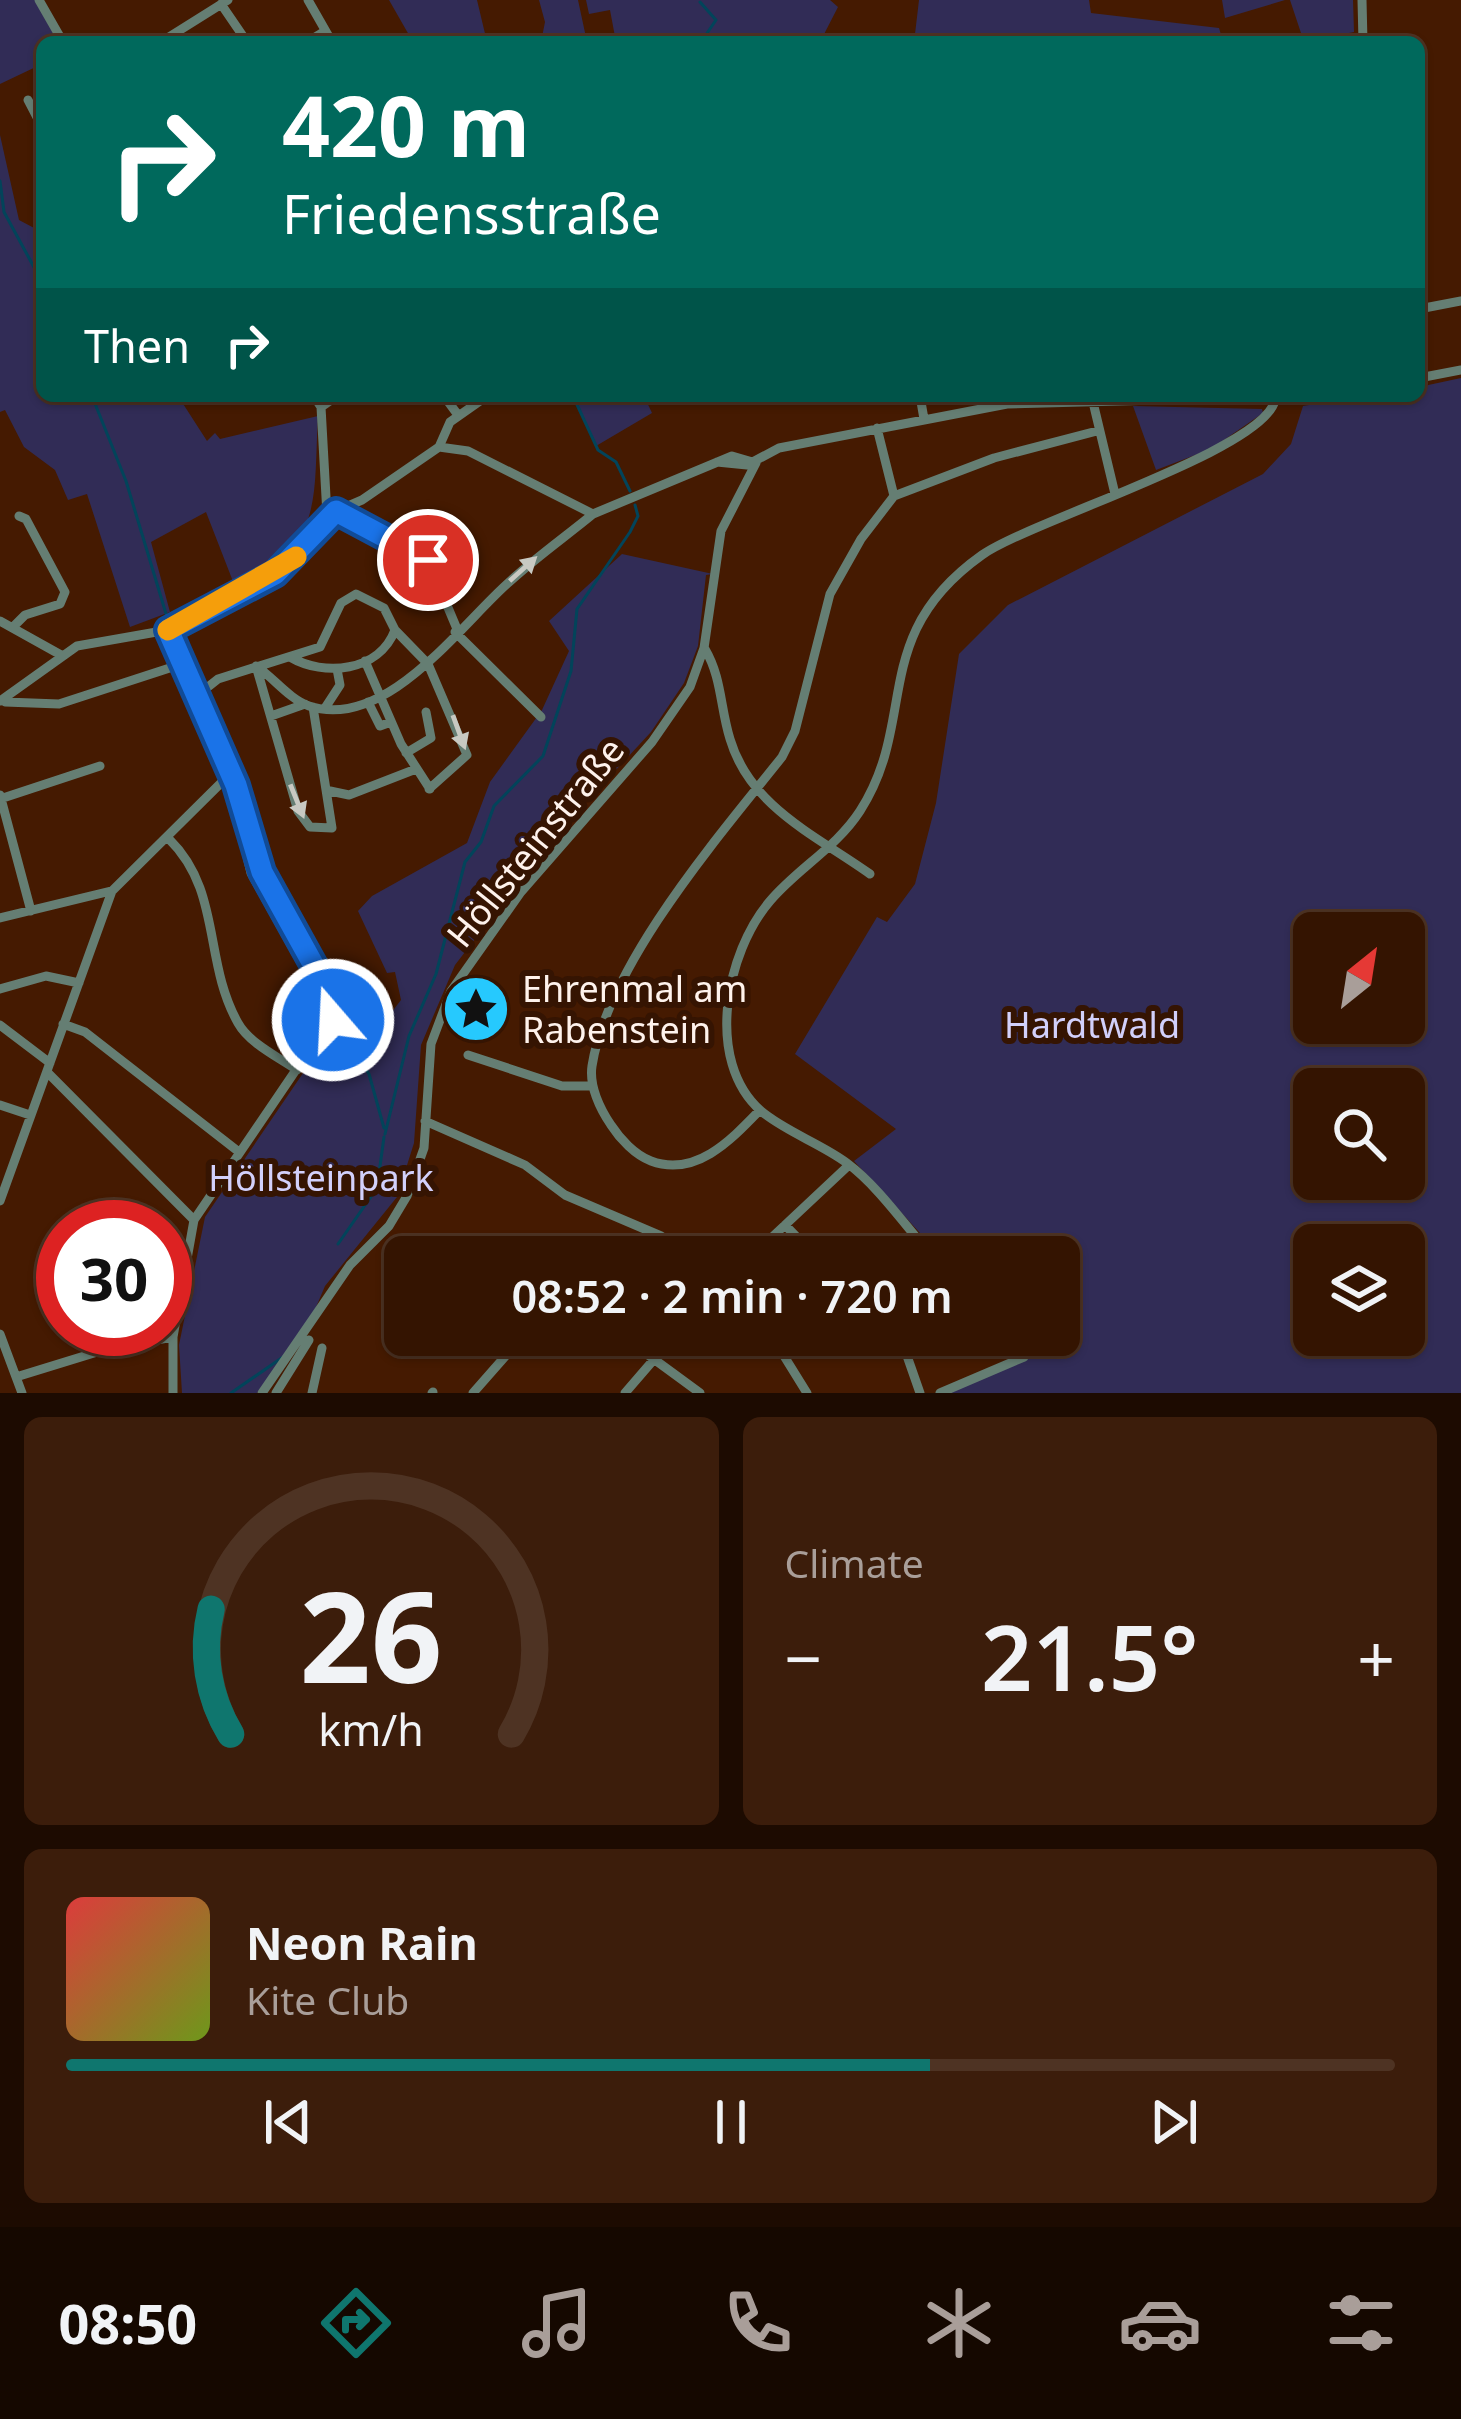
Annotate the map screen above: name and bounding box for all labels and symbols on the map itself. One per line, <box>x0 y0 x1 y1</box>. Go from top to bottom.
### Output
pin <box>377 509 479 611</box>
one-way arrow <box>509 555 538 583</box>
one-way arrow <box>450 715 469 751</box>
street label: Höllsteinstraße <box>435 727 635 957</box>
one-way arrow <box>288 784 307 820</box>
north arrow <box>1293 912 1425 1044</box>
position arrow <box>270 957 396 1083</box>
place label: Ehrenmal am Rabenstein <box>522 964 747 1054</box>
place icon: Ehrenmal am Rabenstein <box>441 974 511 1044</box>
park label: Hardtwald <box>1004 1000 1180 1049</box>
park label: Höllsteinpark <box>208 1153 434 1202</box>
speed limit sign: 30 <box>36 1200 192 1356</box>

